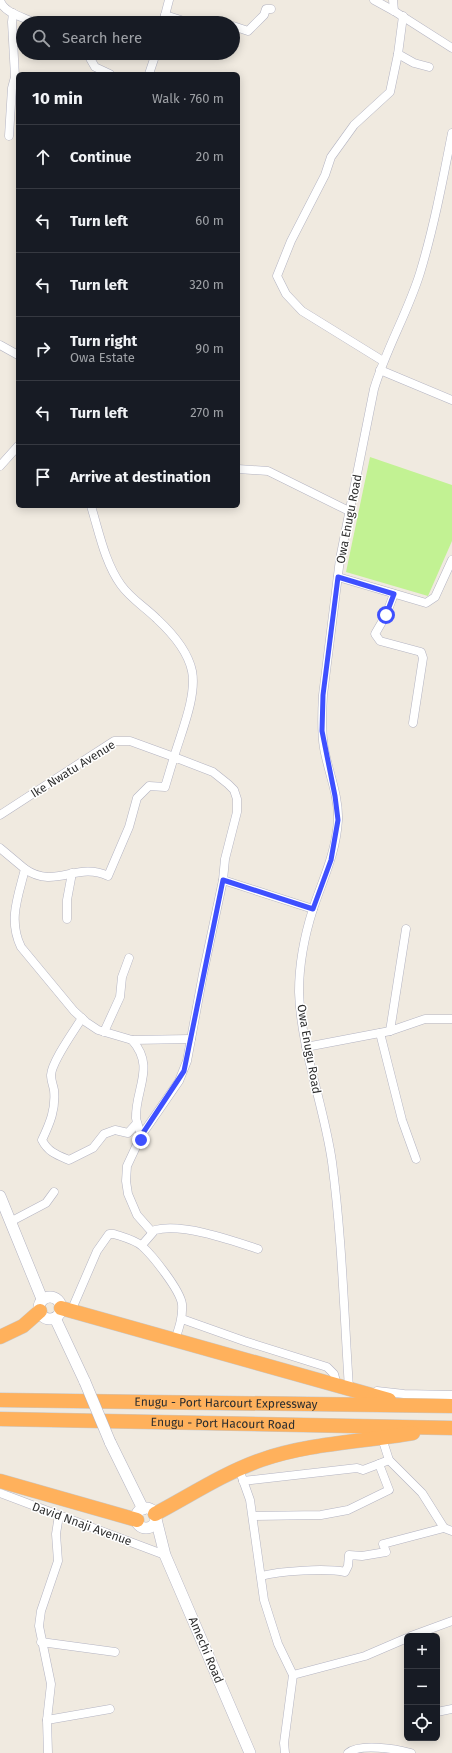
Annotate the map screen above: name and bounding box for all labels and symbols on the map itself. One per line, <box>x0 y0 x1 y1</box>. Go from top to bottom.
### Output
street label: Owa Enugu Road <box>333 473 365 565</box>
route start <box>377 606 395 624</box>
street label: Ike Nwatu Avenue <box>28 737 118 801</box>
street label: Owa Enugu Road <box>294 1003 324 1095</box>
route end <box>132 1131 150 1149</box>
street label: Enugu - Port Harcourt Expressway <box>134 1395 318 1411</box>
street label: Enugu - Port Hacourt Road <box>151 1415 295 1432</box>
street label: David Nnaji Avenue <box>30 1499 134 1549</box>
street label: Amechi Road <box>186 1615 226 1685</box>

